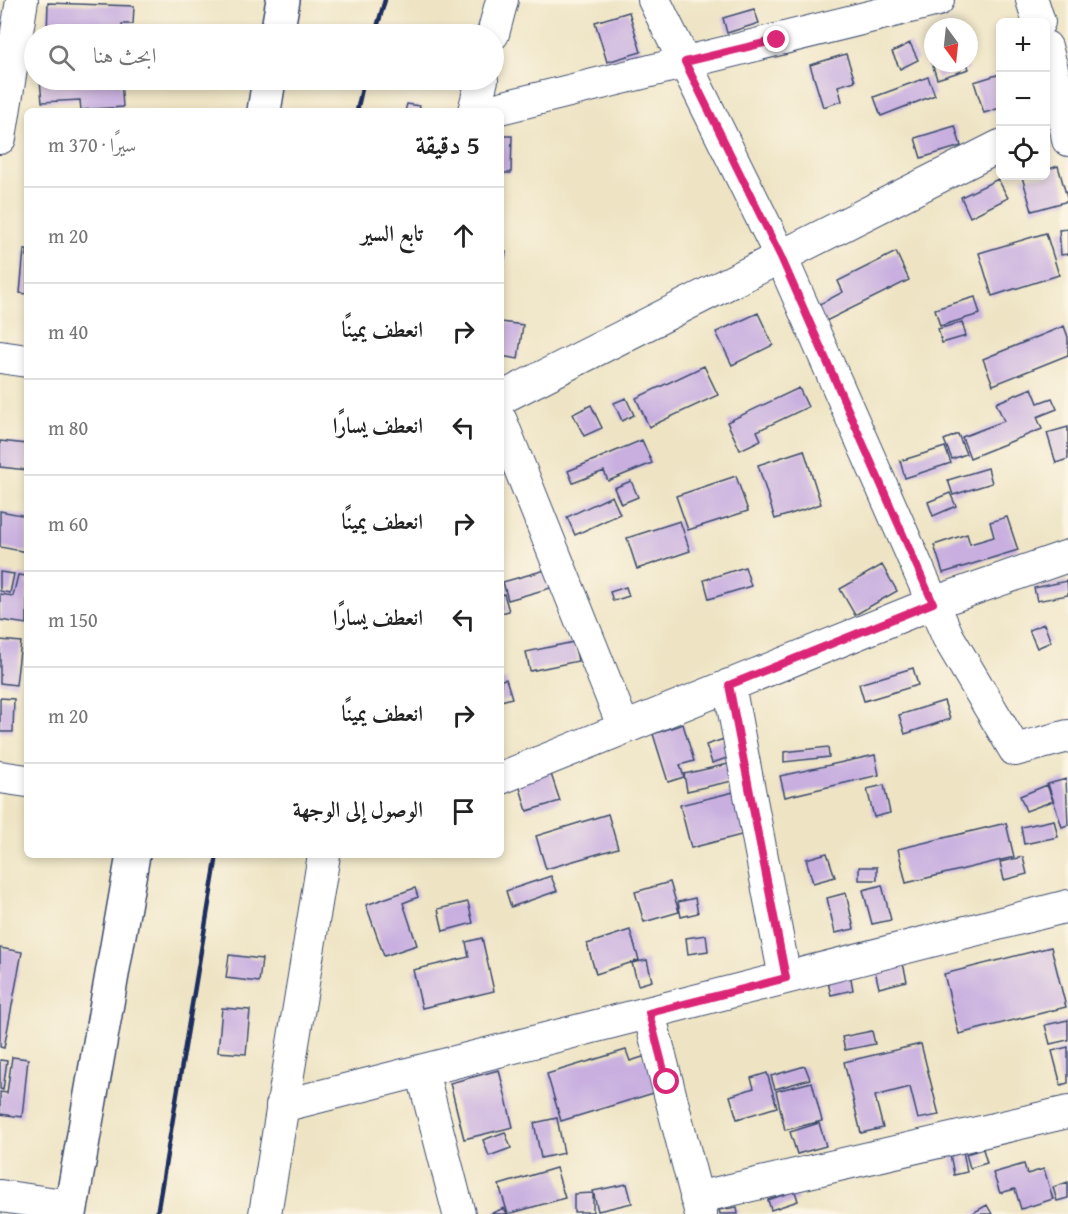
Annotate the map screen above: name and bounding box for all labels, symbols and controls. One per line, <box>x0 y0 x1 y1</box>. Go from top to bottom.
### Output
north arrow <box>924 18 978 72</box>
map controls <box>996 18 1050 180</box>
button: + <box>996 18 1050 72</box>
search box <box>24 24 504 90</box>
route end <box>763 26 789 52</box>
text: ابحث هنا <box>93 39 157 71</box>
icon: search <box>45 41 78 74</box>
button: − <box>996 72 1050 126</box>
text: 5 دقيقة <box>415 125 480 164</box>
button: locate <box>996 126 1050 180</box>
text: سيرًا · 370 m <box>48 130 136 159</box>
text: تابع السير <box>361 217 423 249</box>
icon: ahead <box>447 219 480 252</box>
text: 20 m <box>48 221 88 250</box>
text: انعطف يمينًا <box>342 313 423 345</box>
icon: right <box>447 315 480 348</box>
text: 40 m <box>48 317 88 346</box>
text: انعطف يسارًا <box>333 409 423 441</box>
icon: left <box>447 411 480 444</box>
text: 80 m <box>48 413 88 442</box>
text: انعطف يمينًا <box>342 505 423 537</box>
icon: right <box>447 507 480 540</box>
text: 60 m <box>48 509 88 538</box>
text: انعطف يسارًا <box>333 601 423 633</box>
icon: left <box>447 603 480 636</box>
text: 150 m <box>48 605 98 634</box>
text: انعطف يمينًا <box>342 697 423 729</box>
icon: right <box>447 699 480 732</box>
text: 20 m <box>48 701 88 730</box>
text: الوصول إلى الوجهة <box>293 793 423 825</box>
icon: arrive <box>447 795 480 828</box>
route start <box>653 1068 679 1094</box>

